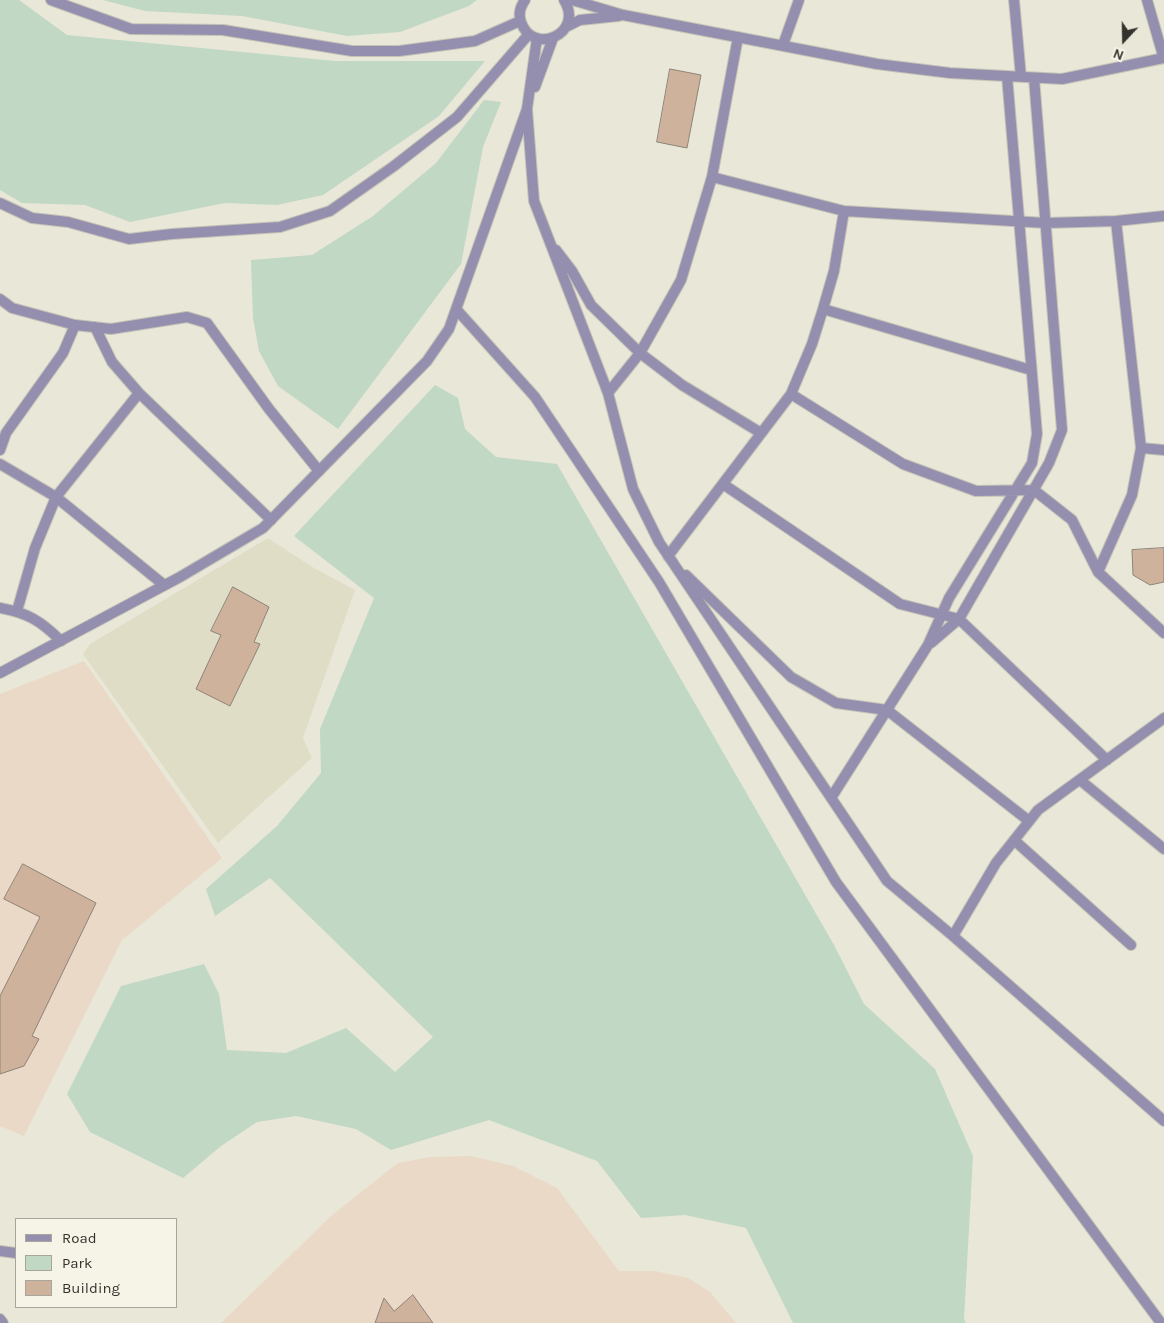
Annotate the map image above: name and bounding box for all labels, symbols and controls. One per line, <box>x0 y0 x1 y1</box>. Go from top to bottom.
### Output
north arrow <box>1099 15 1149 65</box>
text: N <box>1111 45 1126 64</box>
legend <box>15 1218 178 1308</box>
text: Road <box>62 1229 97 1247</box>
text: Park <box>62 1254 92 1272</box>
text: Building <box>62 1279 120 1297</box>

